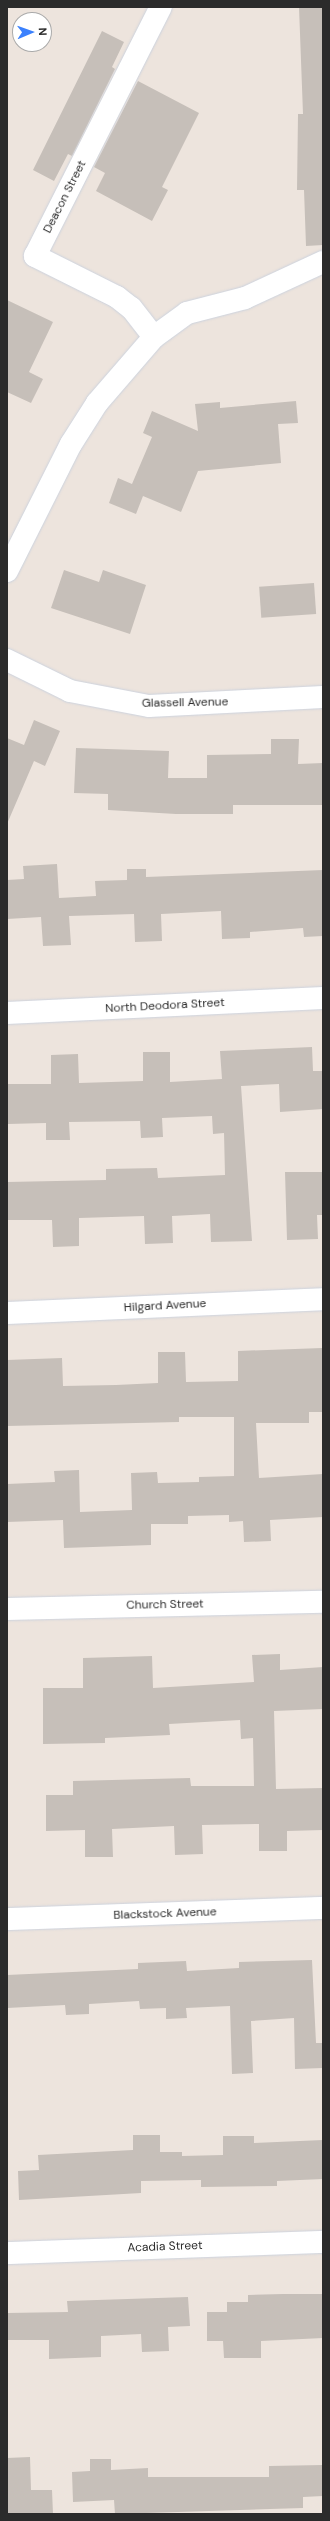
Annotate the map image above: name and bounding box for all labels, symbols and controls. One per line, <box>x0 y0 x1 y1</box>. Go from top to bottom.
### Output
north arrow <box>12 12 52 52</box>
text: N <box>36 27 50 36</box>
street label: Deacon Street <box>41 158 89 236</box>
street label: Glassell Avenue <box>142 695 228 711</box>
street label: North Deodora Street <box>105 996 225 1016</box>
street label: Hilgard Avenue <box>123 1297 207 1315</box>
street label: Church Street <box>126 1597 204 1613</box>
street label: Blackstock Avenue <box>113 1905 217 1923</box>
street label: Acadia Street <box>127 2238 203 2256</box>

